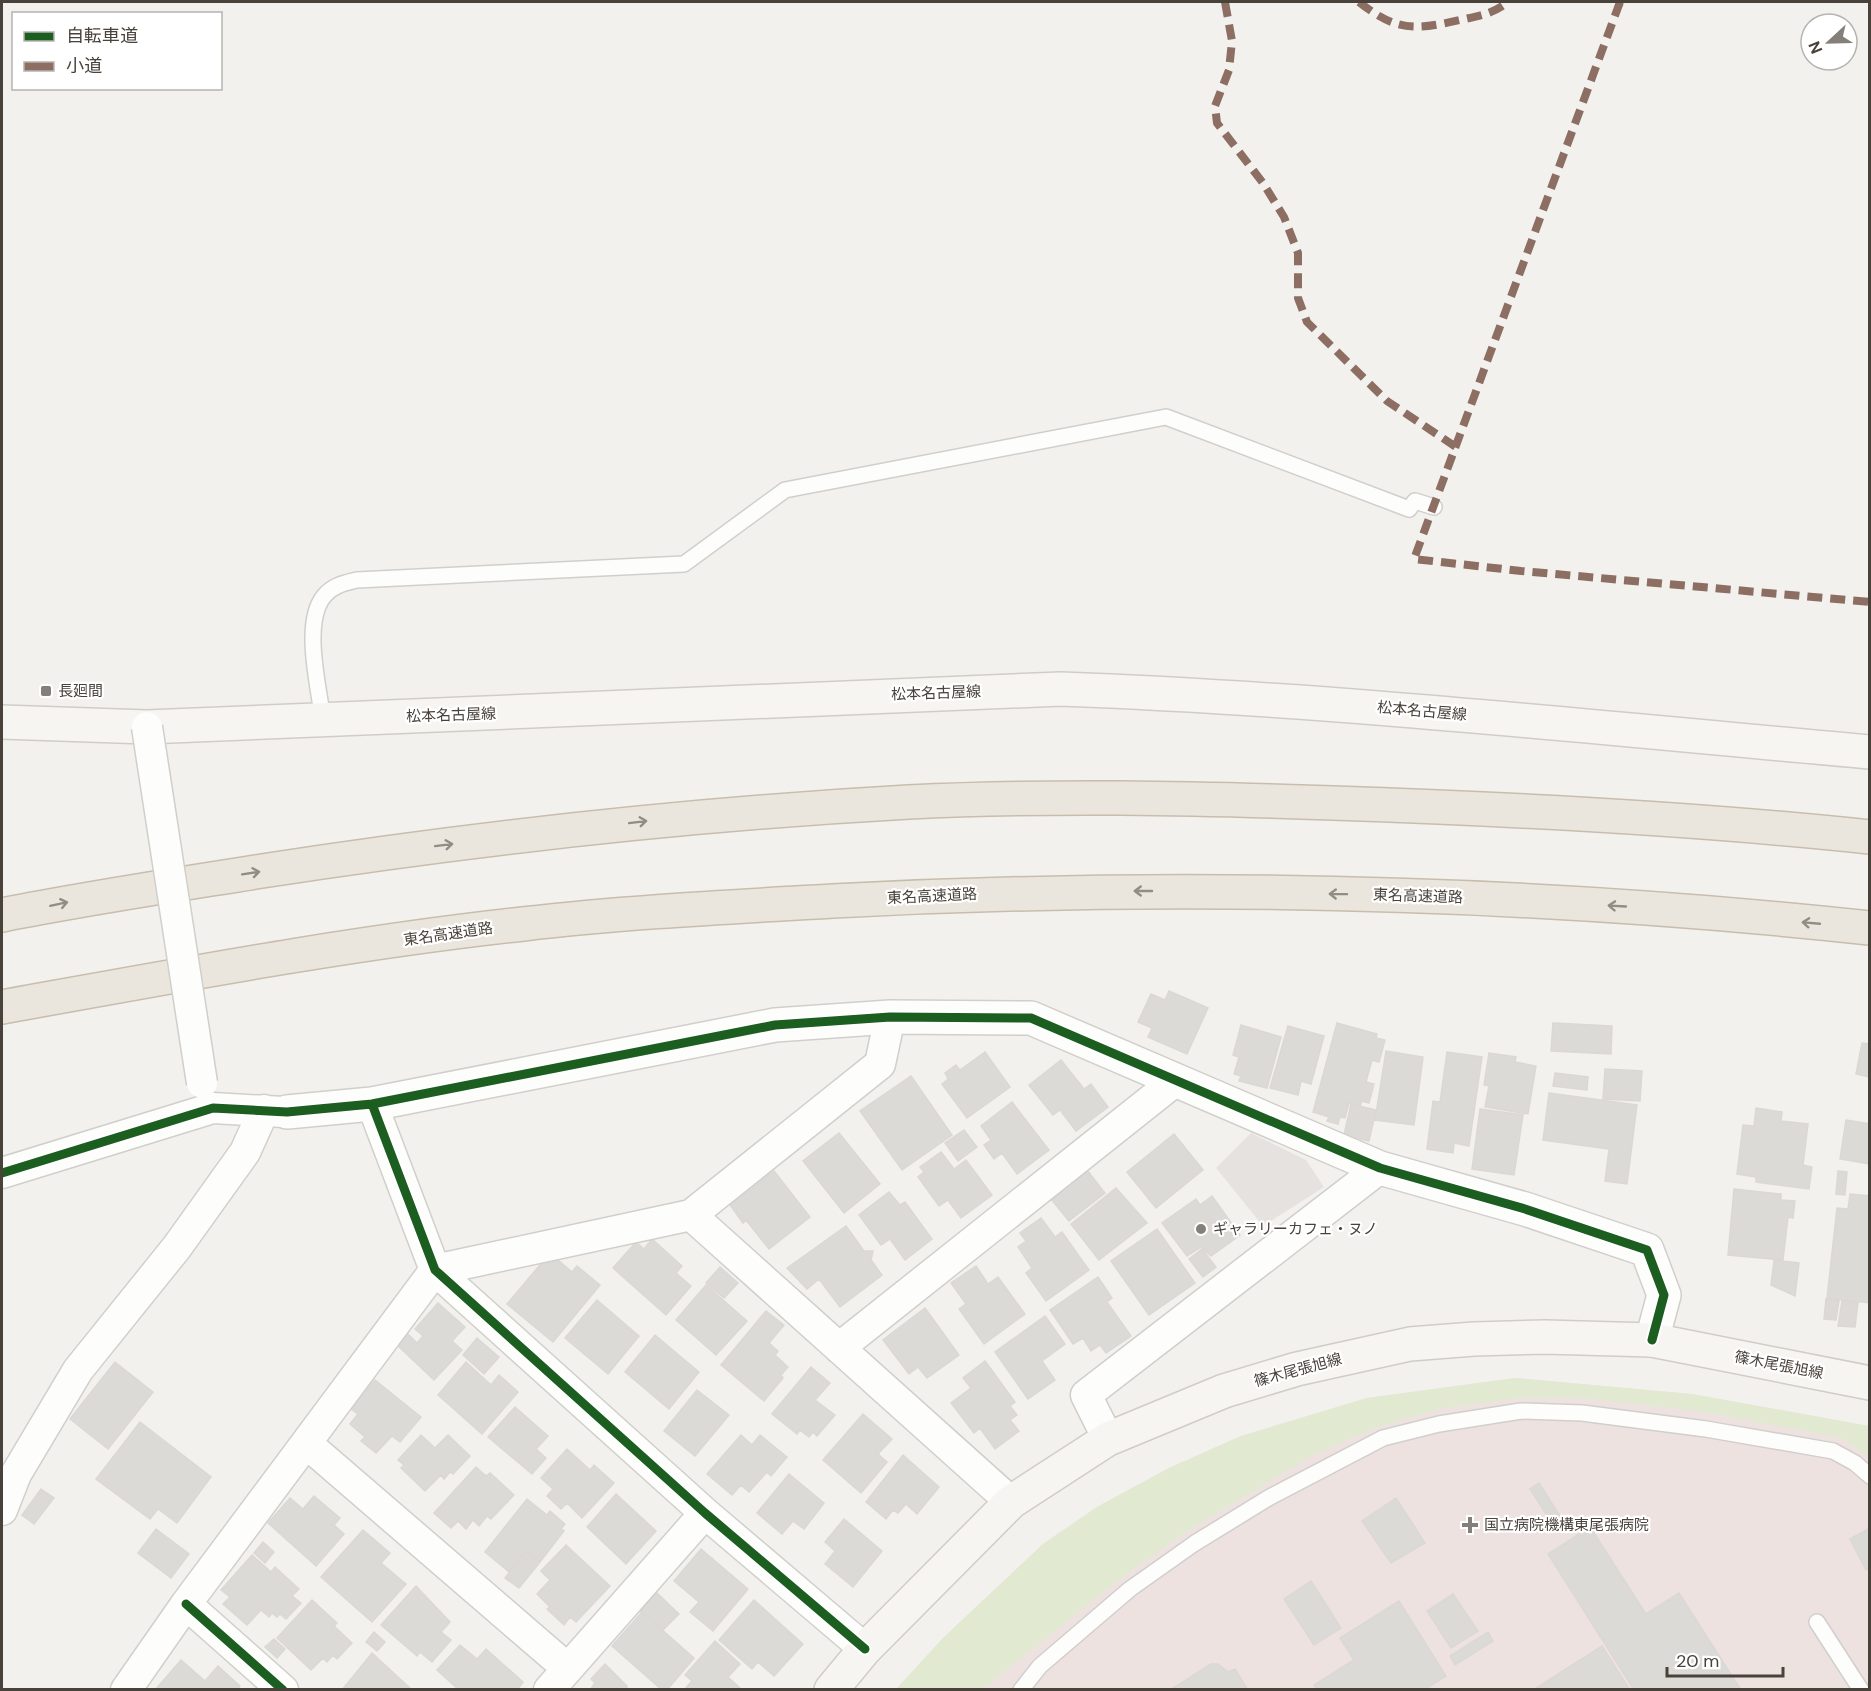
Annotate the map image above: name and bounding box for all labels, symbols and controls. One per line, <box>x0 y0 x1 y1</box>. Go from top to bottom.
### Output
legend <box>12 12 222 90</box>
north arrow <box>1799 12 1859 72</box>
text: 自転車道 <box>66 24 138 48</box>
text: N <box>1804 38 1827 57</box>
text: 小道 <box>66 54 102 78</box>
place label: 長廻間 <box>58 681 103 701</box>
street label: 松本名古屋線 <box>891 681 981 705</box>
marker: 長廻間 <box>39 684 53 698</box>
street label: 松本名古屋線 <box>1376 697 1468 725</box>
street label: 松本名古屋線 <box>406 703 496 727</box>
one-way arrow <box>628 817 647 828</box>
one-way arrow <box>434 839 454 850</box>
one-way arrow <box>241 867 261 878</box>
street label: 東名高速道路 <box>887 884 977 908</box>
street label: 東名高速道路 <box>1373 884 1463 908</box>
one-way arrow <box>1134 885 1154 897</box>
one-way arrow <box>1329 888 1349 900</box>
one-way arrow <box>49 897 68 909</box>
one-way arrow <box>1608 900 1627 911</box>
one-way arrow <box>1802 917 1822 928</box>
street label: 東名高速道路 <box>402 918 494 950</box>
place label: ギャラリーカフェ・ヌノ <box>1213 1219 1378 1239</box>
marker: ギャラリーカフェ・ヌノ <box>1194 1222 1208 1236</box>
street label: 篠木尾張旭線 <box>1733 1347 1825 1383</box>
street label: 篠木尾張旭線 <box>1252 1349 1344 1391</box>
place label: 国立病院機構東尾張病院 <box>1484 1515 1649 1535</box>
marker: 国立病院機構東尾張病院 <box>1461 1516 1479 1534</box>
scale bar <box>1667 1640 1782 1678</box>
text: 20 m <box>1676 1649 1719 1673</box>

